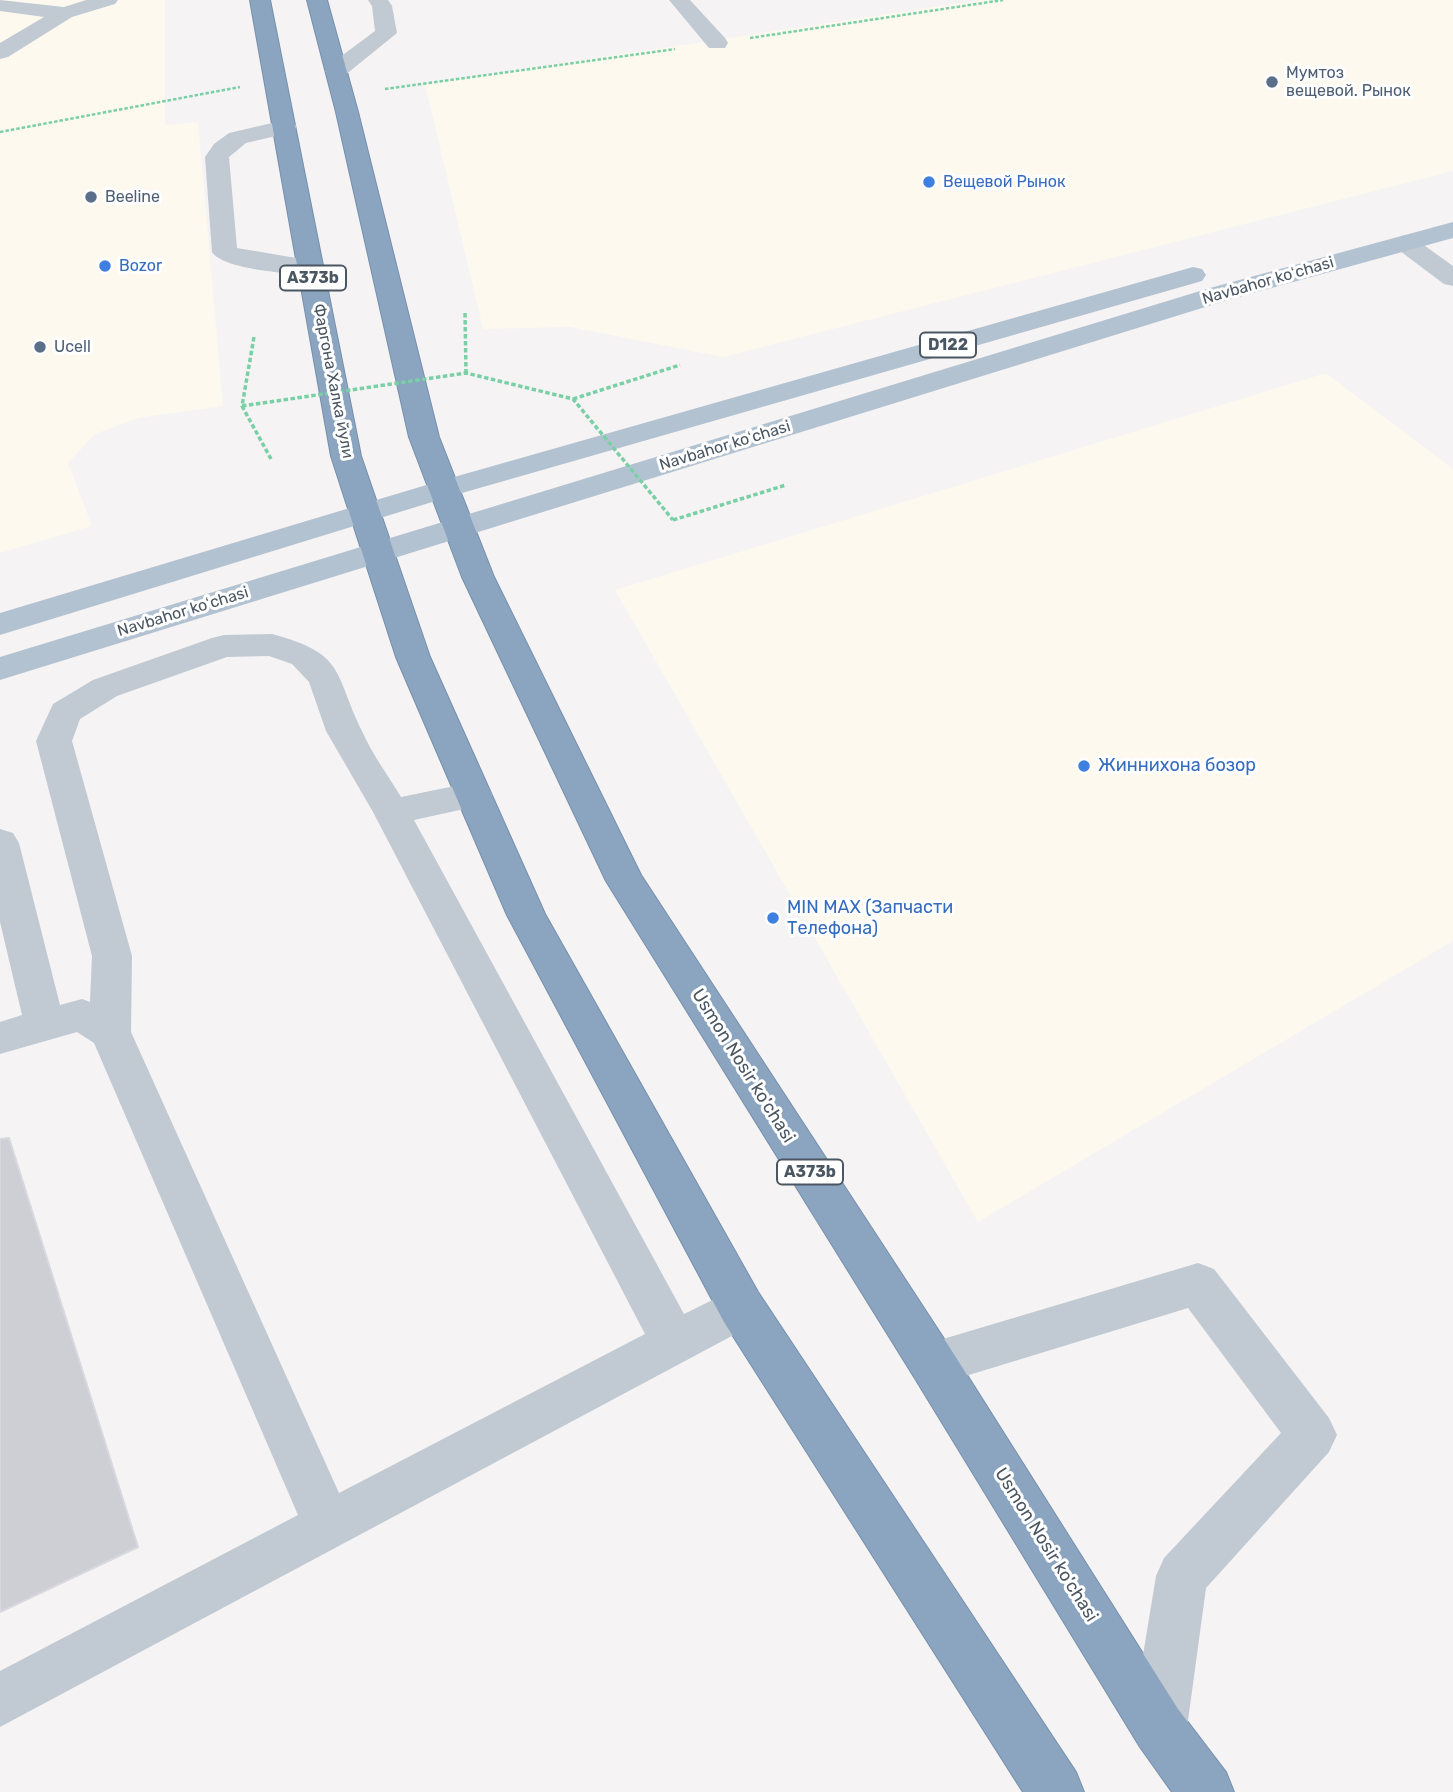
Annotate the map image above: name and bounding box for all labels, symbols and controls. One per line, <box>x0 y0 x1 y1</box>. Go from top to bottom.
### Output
place label: Мумтоз вещевой. Рынок <box>1286 63 1411 101</box>
marker: Мумтоз вещевой. Рынок <box>1264 74 1280 90</box>
place label: Вещевой Рынок <box>943 172 1066 192</box>
marker: Вещевой Рынок <box>921 174 937 190</box>
place label: Beeline <box>105 187 160 207</box>
marker: Beeline <box>83 189 99 205</box>
street label: Navbahor koʻchasi <box>1200 253 1336 309</box>
place label: Bozor <box>119 256 162 276</box>
marker: Bozor <box>97 258 113 274</box>
road number: A373b <box>280 266 346 290</box>
street label: Фаргона Халка йули <box>309 302 357 460</box>
road number: D122 <box>920 332 976 358</box>
place label: Ucell <box>54 337 91 357</box>
marker: Ucell <box>32 339 48 355</box>
street label: Navbahor koʻchasi <box>657 417 793 475</box>
street label: Navbahor koʻchasi <box>115 583 251 641</box>
place label: Жиннихона бозор <box>1098 755 1256 777</box>
marker: Жиннихона бозор <box>1076 758 1092 774</box>
place label: MIN MAX (Запчасти Телефона) <box>787 897 953 940</box>
marker: MIN MAX (Запчасти Телефона) <box>765 910 781 926</box>
street label: Usmon Nosir ko'chasi <box>687 985 799 1147</box>
road number: A373b <box>777 1160 843 1184</box>
street label: Usmon Nosir ko'chasi <box>990 1464 1102 1626</box>

